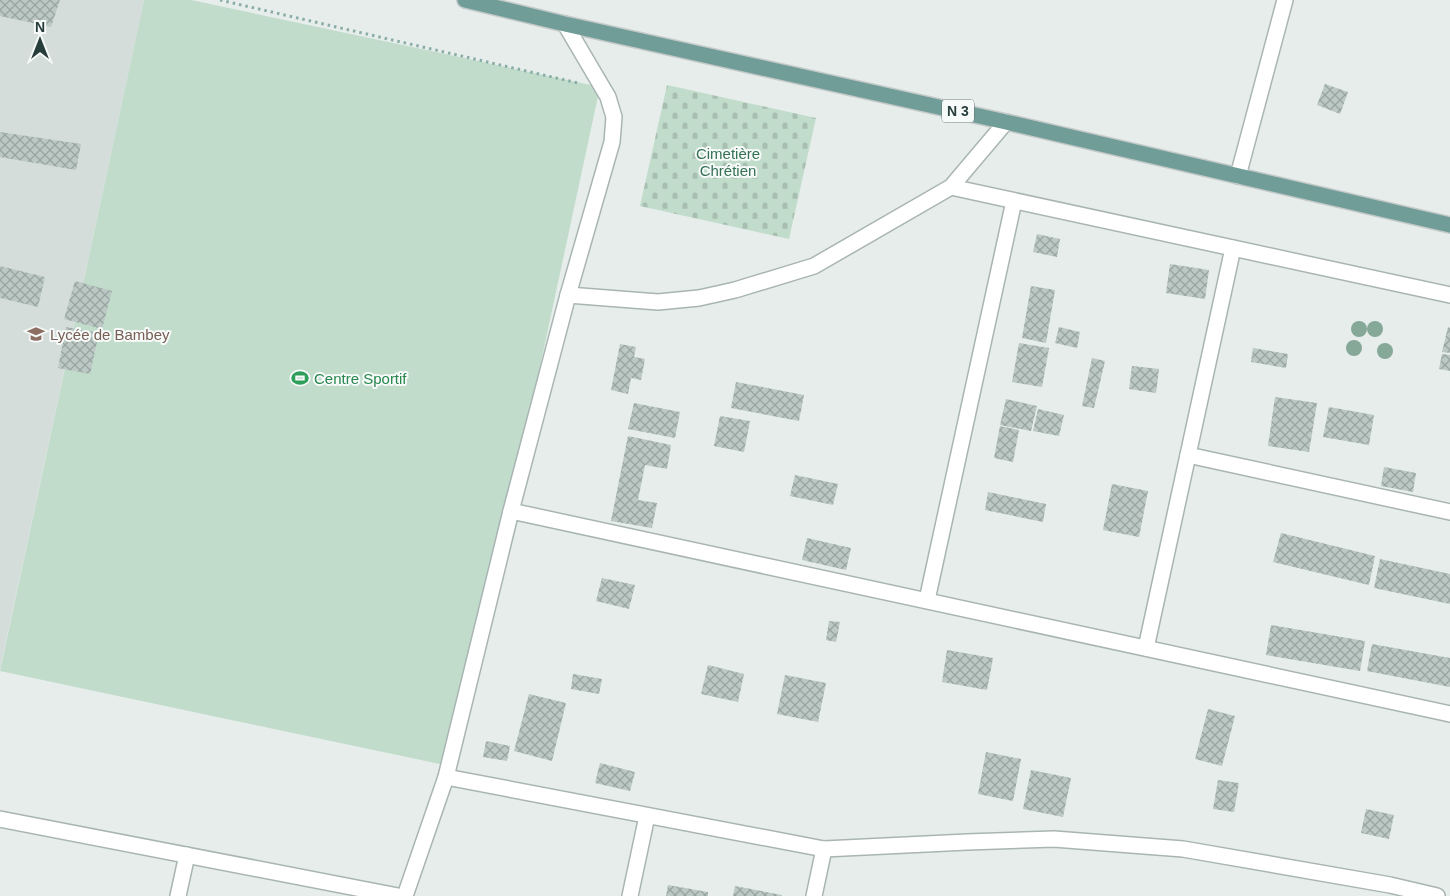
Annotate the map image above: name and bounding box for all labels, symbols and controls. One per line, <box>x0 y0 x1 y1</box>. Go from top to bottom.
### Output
north arrow <box>15 15 65 65</box>
text: N <box>35 19 45 35</box>
road number: N 3 <box>942 100 974 122</box>
park label: Cimetière Chrétien <box>696 145 760 179</box>
school or university icon: Lycée de Bambey <box>26 324 46 344</box>
place label: Lycée de Bambey <box>50 326 170 343</box>
sports icon: Centre Sportif <box>290 368 310 388</box>
place label: Centre Sportif <box>314 370 407 387</box>

